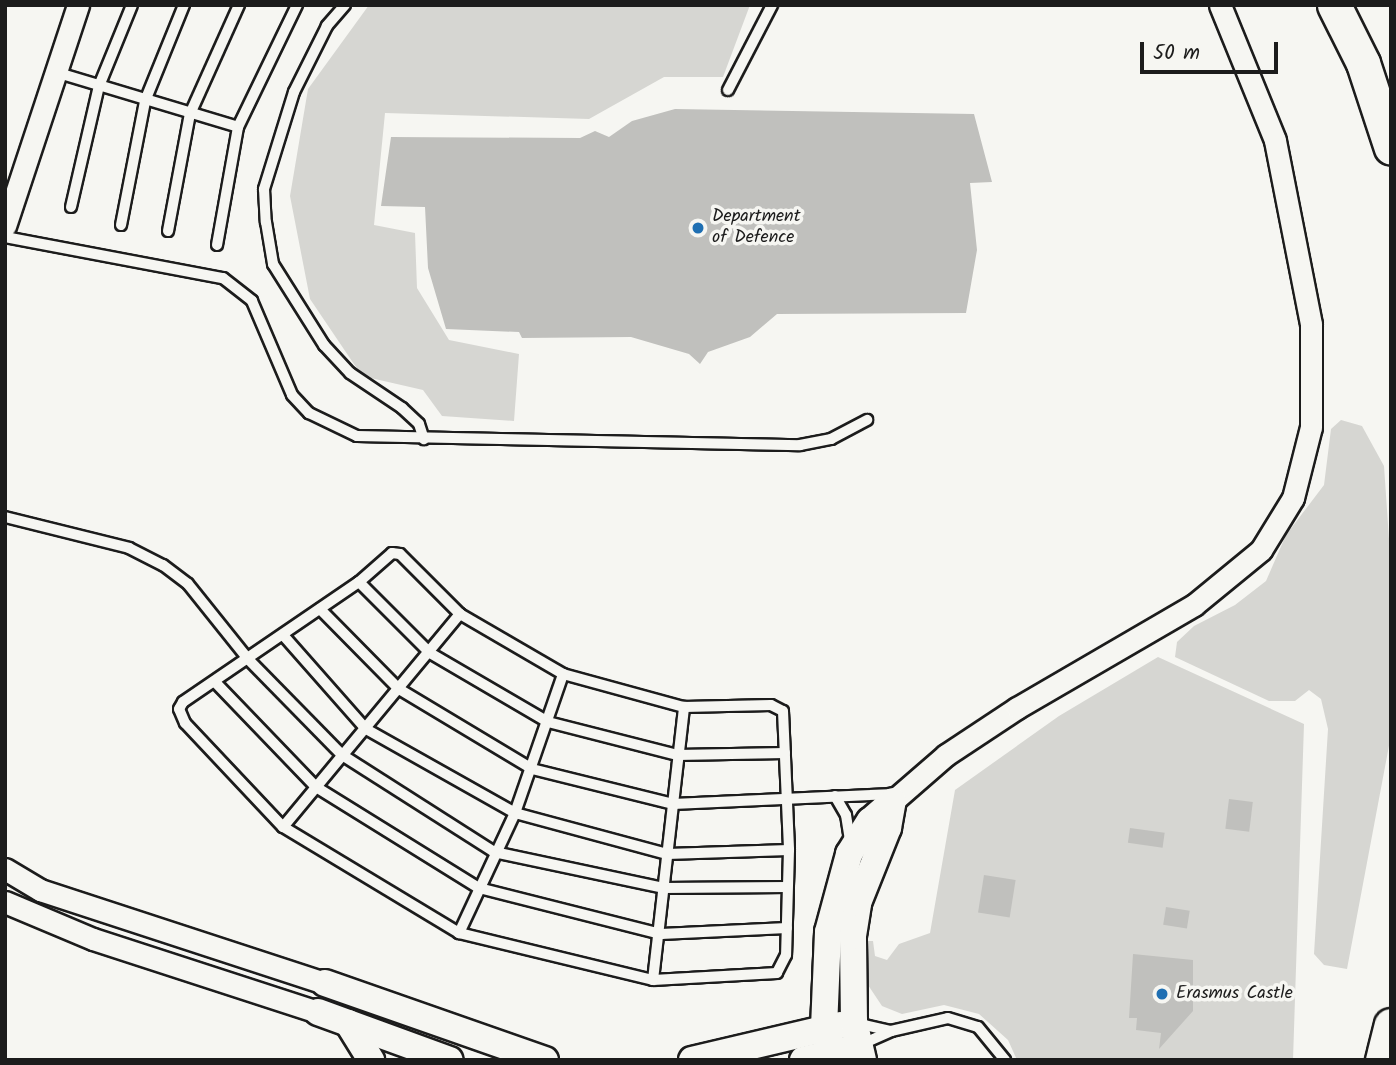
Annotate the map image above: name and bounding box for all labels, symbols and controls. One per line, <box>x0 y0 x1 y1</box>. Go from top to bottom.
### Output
scale bar <box>1144 28 1282 72</box>
text: 50 m <box>1153 37 1200 70</box>
place label: Department of Defence <box>712 207 801 249</box>
marker: Department of Defence <box>690 220 706 236</box>
place label: Erasmus Castle <box>1176 983 1293 1005</box>
marker: Erasmus Castle <box>1154 986 1170 1002</box>

